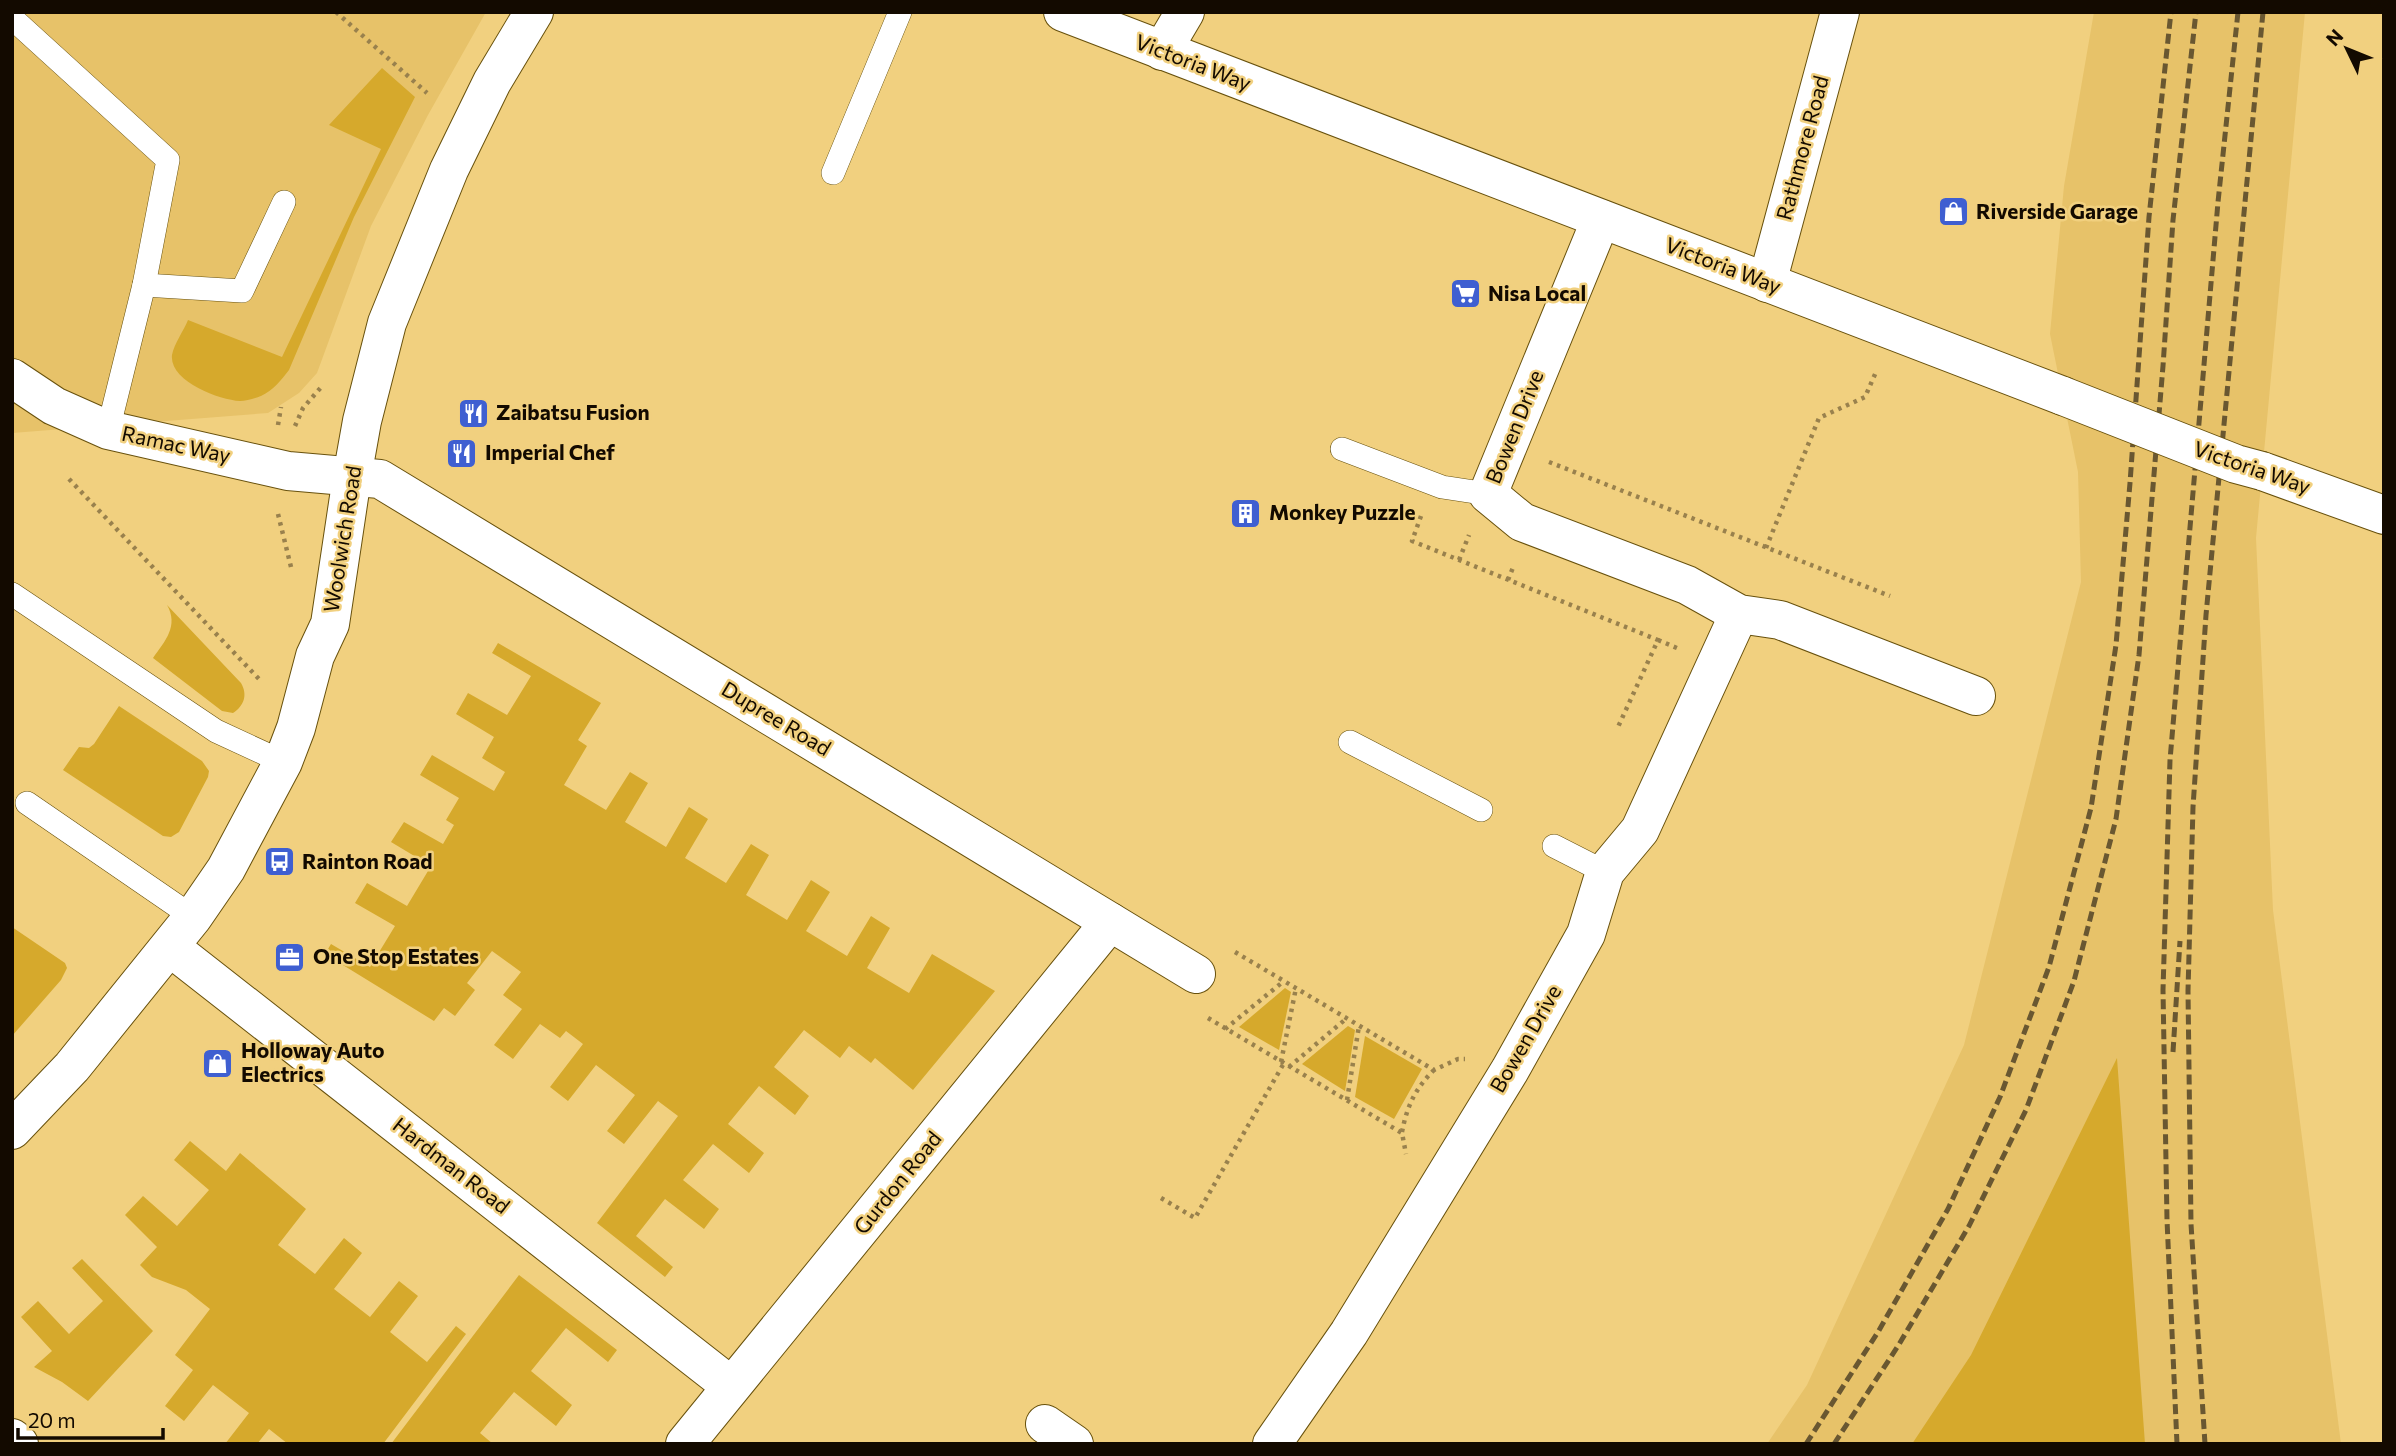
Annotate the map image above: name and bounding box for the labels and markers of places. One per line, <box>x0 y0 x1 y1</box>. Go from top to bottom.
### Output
shop icon: Riverside Garage <box>1936 195 1970 229</box>
place label: Riverside Garage <box>1976 198 2138 223</box>
supermarket icon: Nisa Local <box>1448 277 1482 311</box>
place label: Nisa Local <box>1488 280 1586 305</box>
restaurant icon: Zaibatsu Fusion <box>456 396 490 430</box>
place label: Zaibatsu Fusion <box>496 399 650 424</box>
restaurant icon: Imperial Chef <box>445 436 479 470</box>
place label: Imperial Chef <box>485 439 615 464</box>
building icon: Monkey Puzzle <box>1229 496 1263 530</box>
place label: Monkey Puzzle <box>1269 499 1416 524</box>
bus stop icon: Rainton Road <box>262 845 296 879</box>
place label: Rainton Road <box>302 848 433 873</box>
office icon: One Stop Estates <box>273 940 307 974</box>
place label: One Stop Estates <box>313 943 479 968</box>
place label: Holloway Auto Electrics <box>241 1037 385 1086</box>
shop icon: Holloway Auto Electrics <box>201 1046 235 1080</box>

